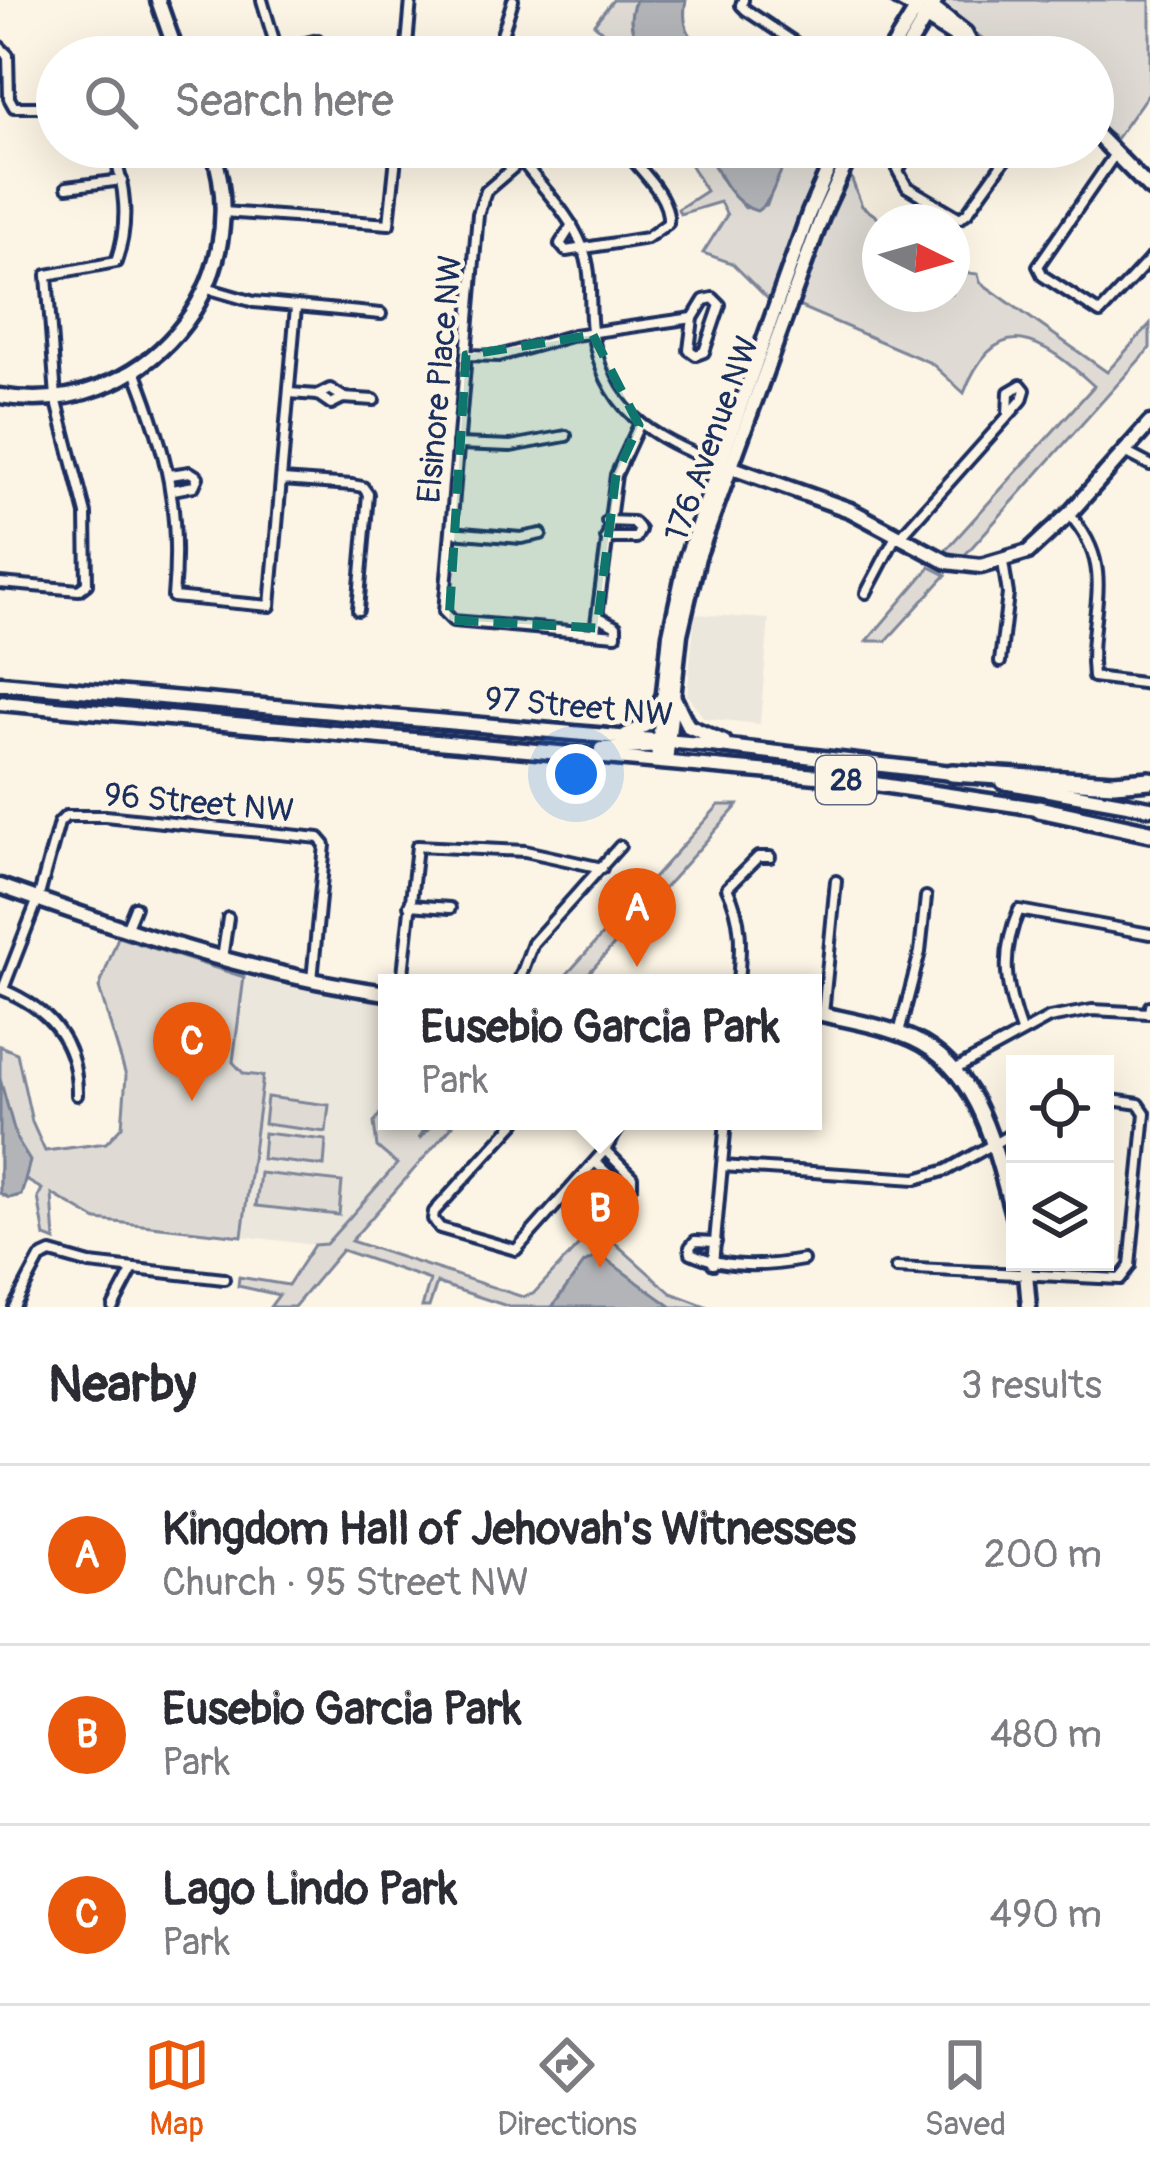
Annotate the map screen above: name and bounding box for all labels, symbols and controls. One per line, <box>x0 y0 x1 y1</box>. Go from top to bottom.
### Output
search box <box>36 36 1114 168</box>
icon: search <box>78 69 144 135</box>
text: Search here <box>174 74 394 130</box>
north arrow <box>862 204 970 312</box>
street label: Elsinore Place NW <box>409 253 471 505</box>
street label: 176 Avenue NW <box>656 331 768 547</box>
street label: 97 Street NW <box>483 678 675 736</box>
your location <box>546 744 606 804</box>
road number: 28 <box>816 756 876 804</box>
street label: 96 Street NW <box>102 774 296 832</box>
pin: A <box>598 868 676 967</box>
popup <box>378 974 822 1130</box>
text: Eusebio Garcia Park <box>420 1000 780 1056</box>
pin: C <box>153 1002 231 1101</box>
map controls <box>1006 1055 1114 1271</box>
button: locate <box>1006 1055 1114 1163</box>
text: Park <box>420 1056 489 1105</box>
button: layers <box>1006 1163 1114 1271</box>
pin: B <box>561 1169 639 1268</box>
text: Nearby <box>48 1353 196 1417</box>
text: 3 results <box>961 1361 1102 1410</box>
text: Kingdom Hall of Jehovah's Witnesses <box>162 1502 856 1558</box>
text: A <box>74 1530 100 1579</box>
text: 200 m <box>984 1530 1102 1579</box>
text: Church · 95 Street NW <box>162 1558 529 1607</box>
text: Eusebio Garcia Park <box>162 1682 522 1738</box>
text: B <box>76 1710 98 1759</box>
text: 480 m <box>990 1710 1102 1759</box>
text: Park <box>162 1738 230 1787</box>
text: Lago Lindo Park <box>162 1862 457 1918</box>
text: C <box>75 1890 99 1939</box>
text: 490 m <box>990 1890 1102 1939</box>
text: Park <box>162 1918 230 1967</box>
tab: Map <box>144 2032 210 2145</box>
tab: Directions <box>497 2032 637 2145</box>
tab: Saved <box>924 2032 1006 2145</box>

